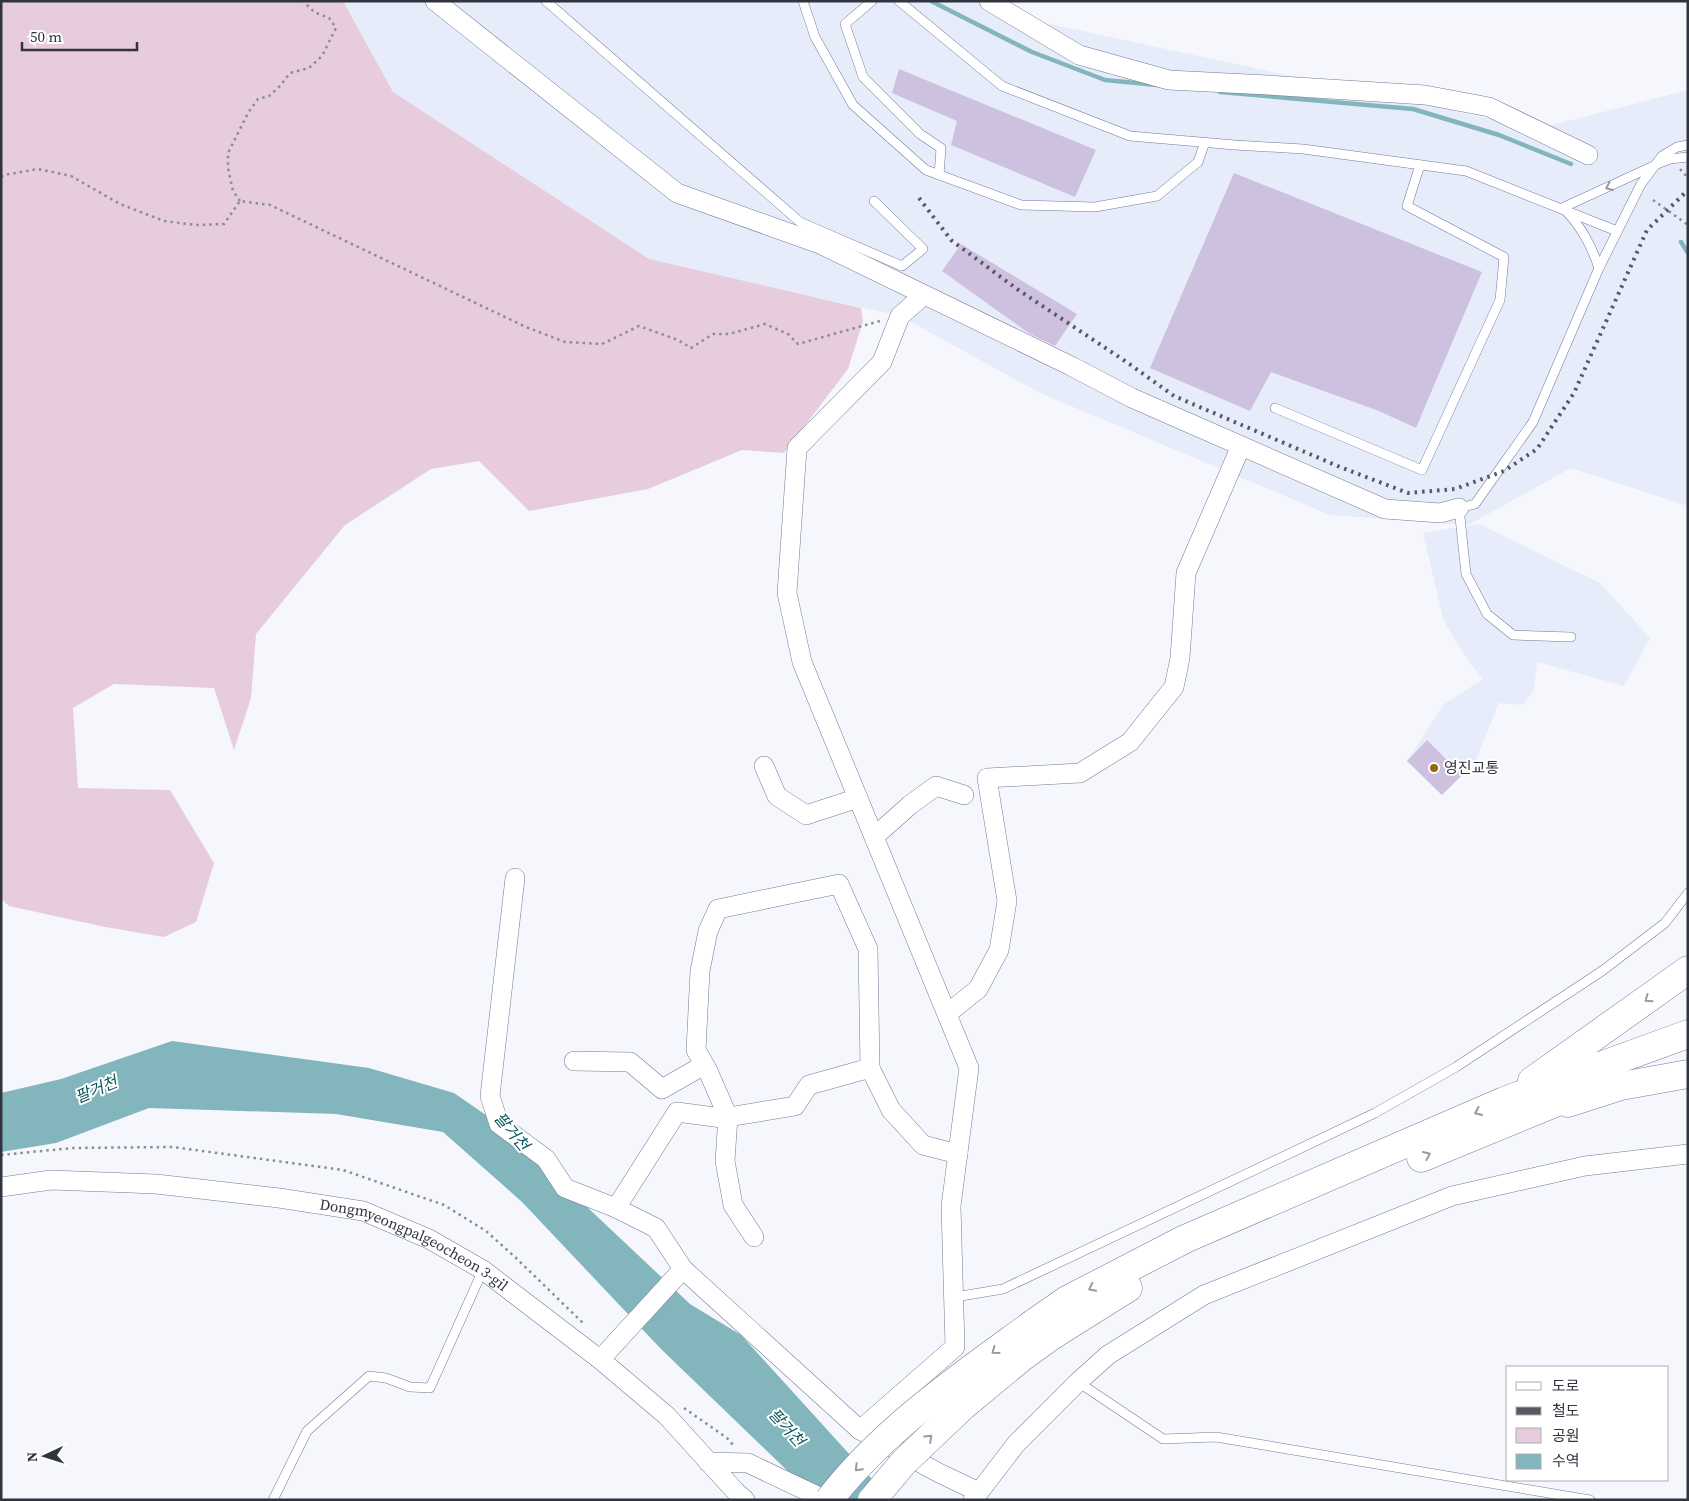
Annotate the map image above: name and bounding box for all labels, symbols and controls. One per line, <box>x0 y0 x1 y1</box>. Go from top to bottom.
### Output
scale bar <box>22 20 138 52</box>
text: 50 m <box>30 26 62 47</box>
one-way arrow <box>1605 181 1614 192</box>
place label: 영진교통 <box>1444 757 1499 778</box>
marker: 영진교통 <box>1428 762 1440 774</box>
one-way arrow <box>1645 993 1654 1001</box>
water label: 팔거천 <box>71 1069 123 1108</box>
one-way arrow <box>1474 1106 1483 1117</box>
water label: 팔거천 <box>489 1107 536 1157</box>
one-way arrow <box>1422 1151 1431 1162</box>
street label: Dongmyeongpalgeocheon 3-gil <box>318 1193 513 1296</box>
one-way arrow <box>1088 1282 1097 1292</box>
one-way arrow <box>992 1346 1001 1354</box>
legend <box>1506 1366 1669 1481</box>
text: 도로 <box>1552 1375 1580 1396</box>
text: 철도 <box>1552 1400 1580 1421</box>
water label: 팔거천 <box>764 1403 811 1452</box>
text: 공원 <box>1552 1425 1580 1446</box>
north arrow <box>20 1431 70 1481</box>
one-way arrow <box>923 1435 932 1444</box>
text: 수역 <box>1552 1450 1580 1471</box>
text: N <box>22 1451 42 1463</box>
one-way arrow <box>854 1462 863 1471</box>

